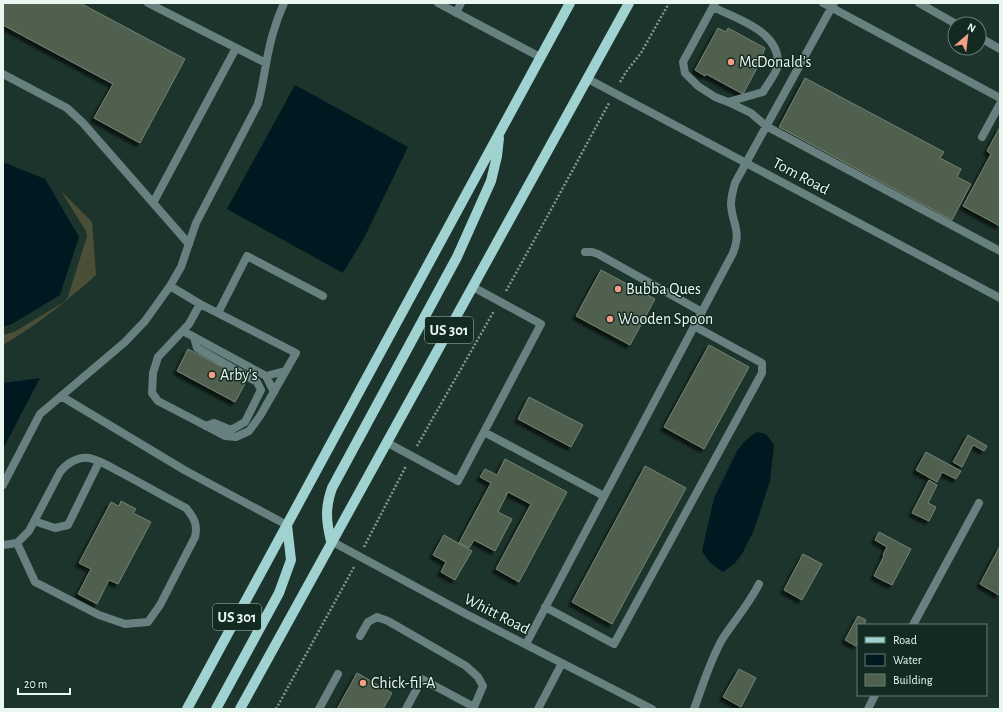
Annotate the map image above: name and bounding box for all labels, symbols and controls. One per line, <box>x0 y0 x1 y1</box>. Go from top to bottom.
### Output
north arrow <box>947 16 987 56</box>
text: N <box>965 21 977 34</box>
place label: McDonald's <box>739 54 812 70</box>
marker: McDonald's <box>726 57 736 67</box>
street label: Tom Road <box>770 154 832 198</box>
place label: Bubba Ques <box>626 281 701 298</box>
marker: Bubba Ques <box>613 284 623 294</box>
place label: Wooden Spoon <box>618 311 713 327</box>
marker: Wooden Spoon <box>605 314 615 324</box>
road number: US 301 <box>425 317 473 343</box>
place label: Arby's <box>220 367 258 384</box>
marker: Arby's <box>207 370 217 380</box>
street label: Whitt Road <box>462 591 532 637</box>
road number: US 301 <box>213 604 261 630</box>
legend <box>857 624 987 696</box>
text: Road <box>893 634 917 646</box>
text: Water <box>893 654 922 666</box>
scale bar <box>18 670 70 696</box>
text: Building <box>893 674 933 686</box>
place label: Chick-fil-A <box>371 675 436 691</box>
text: 20 m <box>24 678 47 690</box>
marker: Chick-fil-A <box>358 678 368 688</box>

